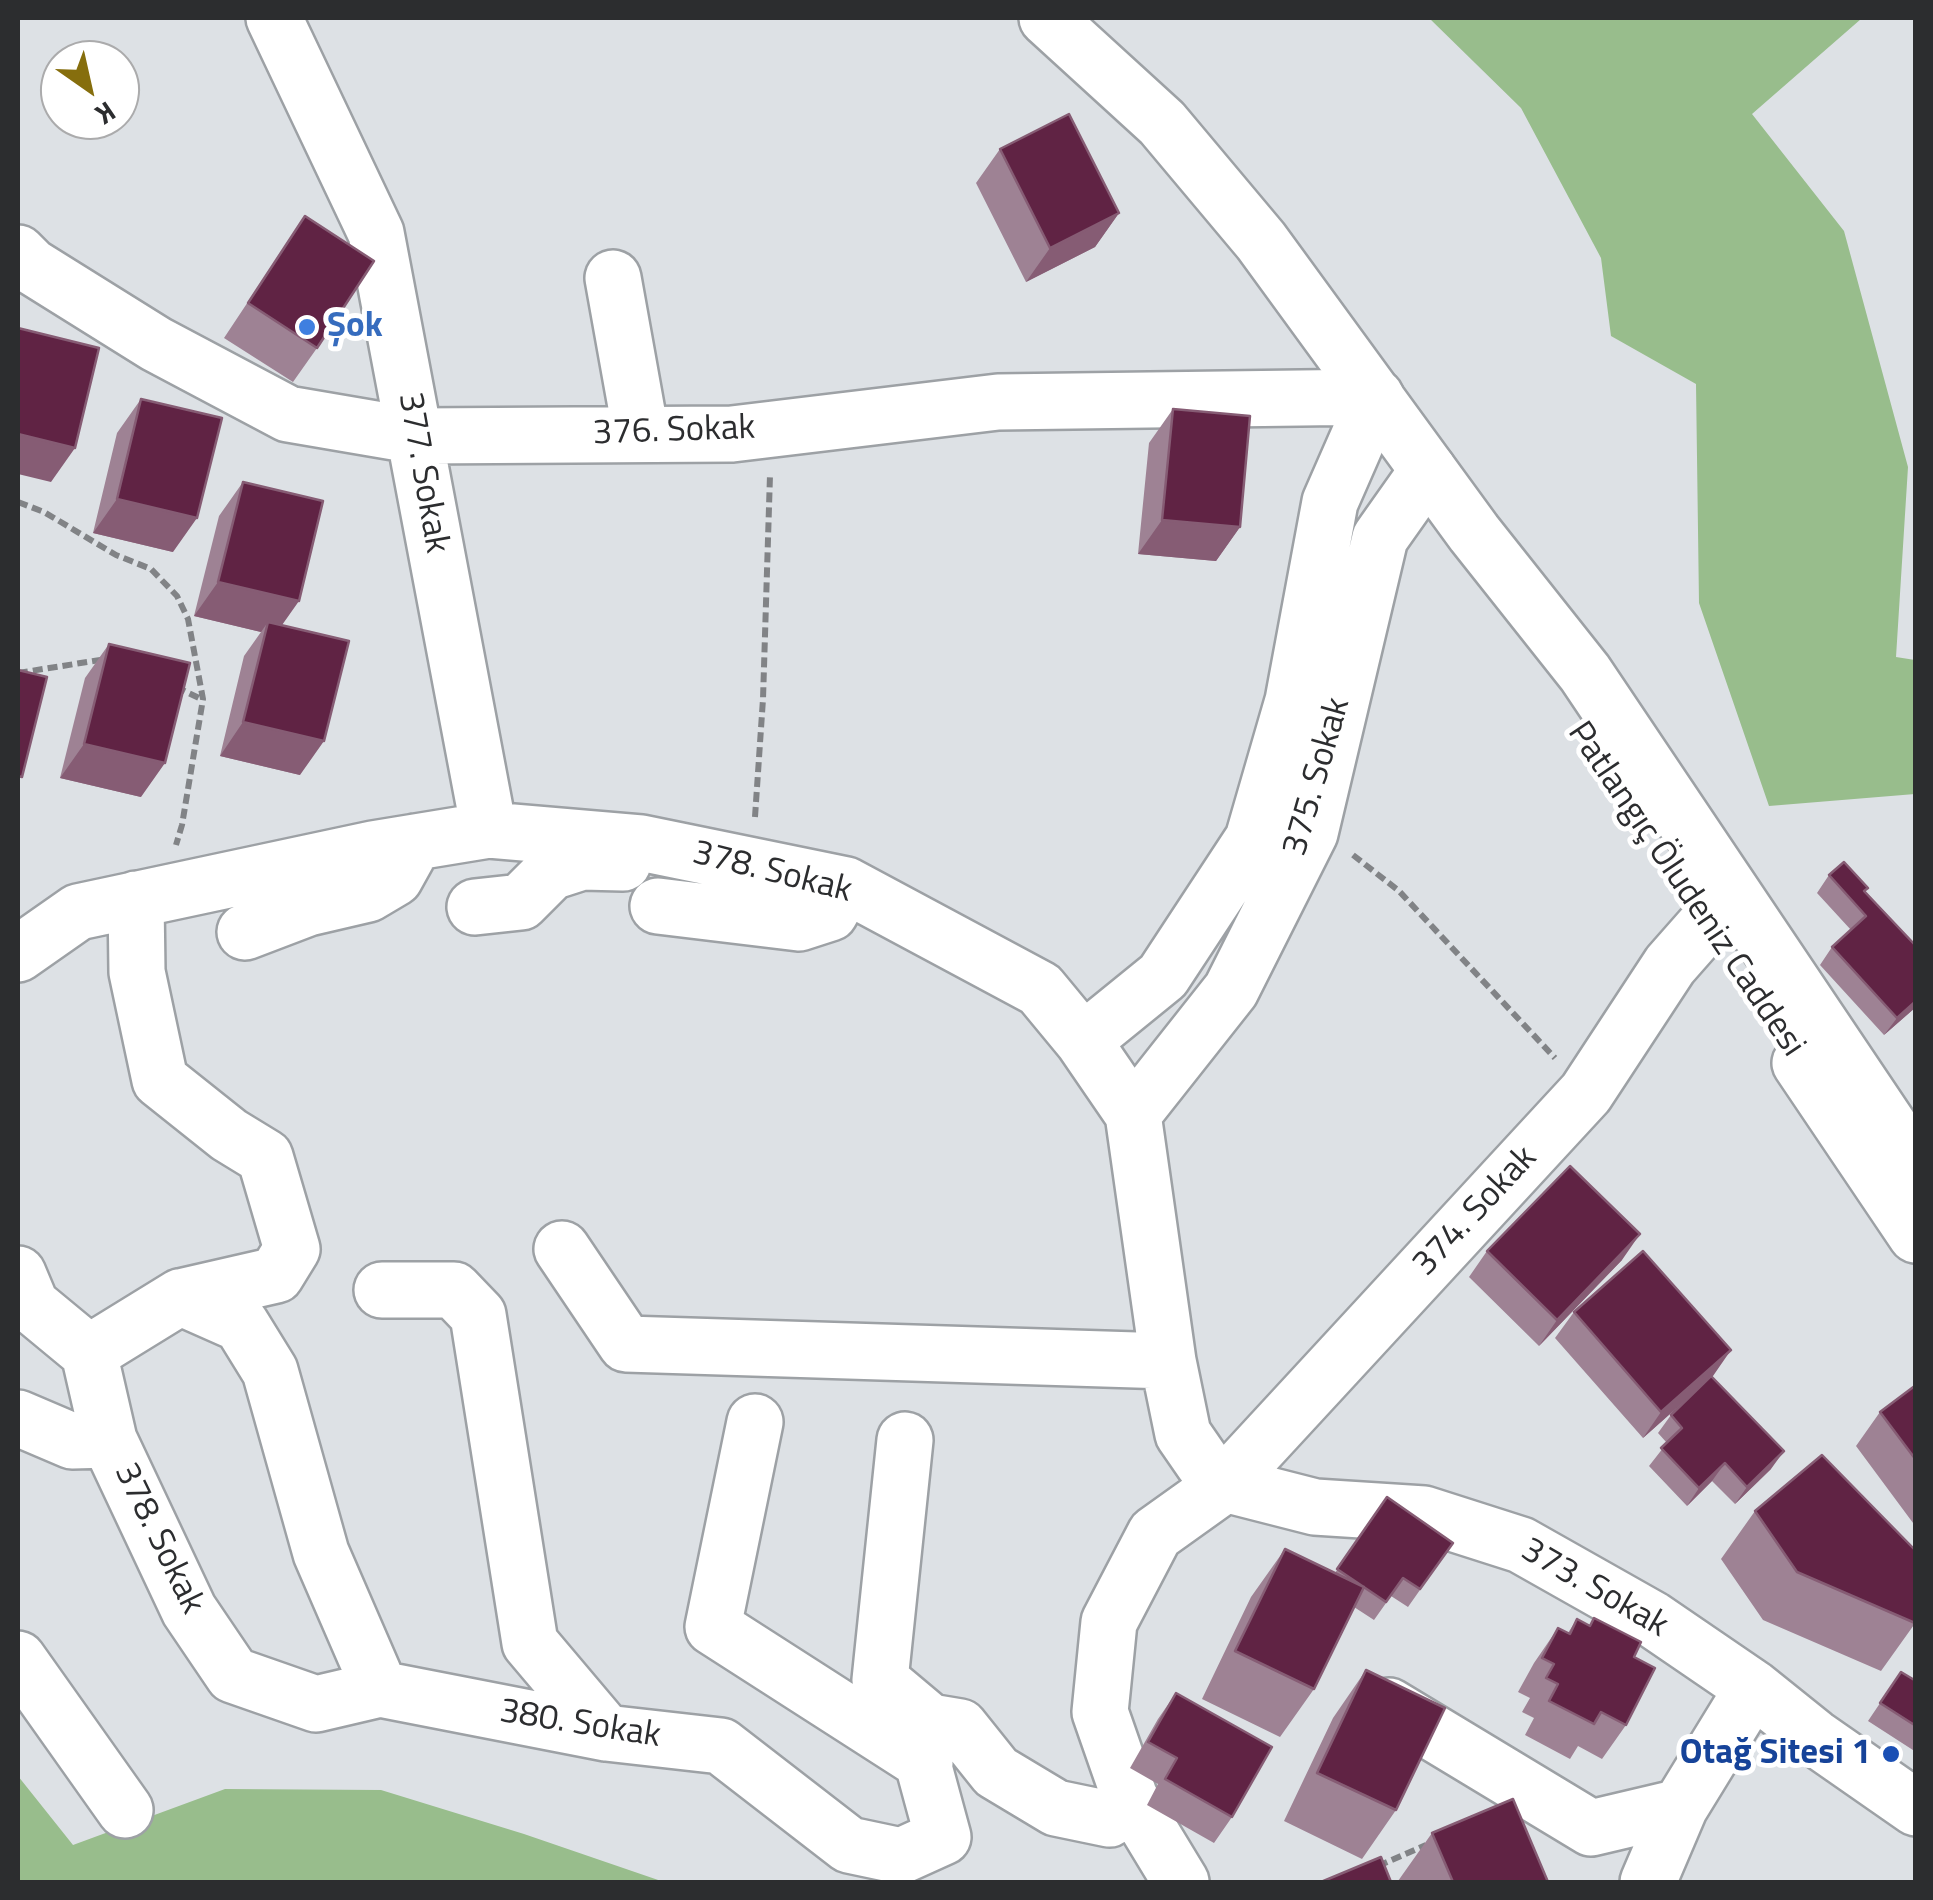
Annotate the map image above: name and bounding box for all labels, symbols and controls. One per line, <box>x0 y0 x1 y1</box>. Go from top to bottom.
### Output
north arrow <box>40 40 140 140</box>
text: K <box>87 91 125 136</box>
place label: Şok <box>327 306 383 348</box>
marker: Şok <box>296 316 318 338</box>
street label: 377. Sokak <box>387 389 457 557</box>
street label: 376. Sokak <box>592 408 756 456</box>
street label: 375. Sokak <box>1275 693 1361 861</box>
street label: Patlangıç Öludeniz Caddesi <box>1557 715 1813 1065</box>
street label: 378. Sokak <box>688 833 856 913</box>
street label: 374. Sokak <box>1405 1138 1547 1286</box>
street label: 378. Sokak <box>104 1457 212 1621</box>
street label: 373. Sokak <box>1513 1530 1675 1648</box>
street label: 380. Sokak <box>496 1692 664 1758</box>
place label: Otağ Sitesi 1 <box>1680 1733 1871 1775</box>
marker: Otağ Sitesi 1 <box>1880 1743 1902 1765</box>

